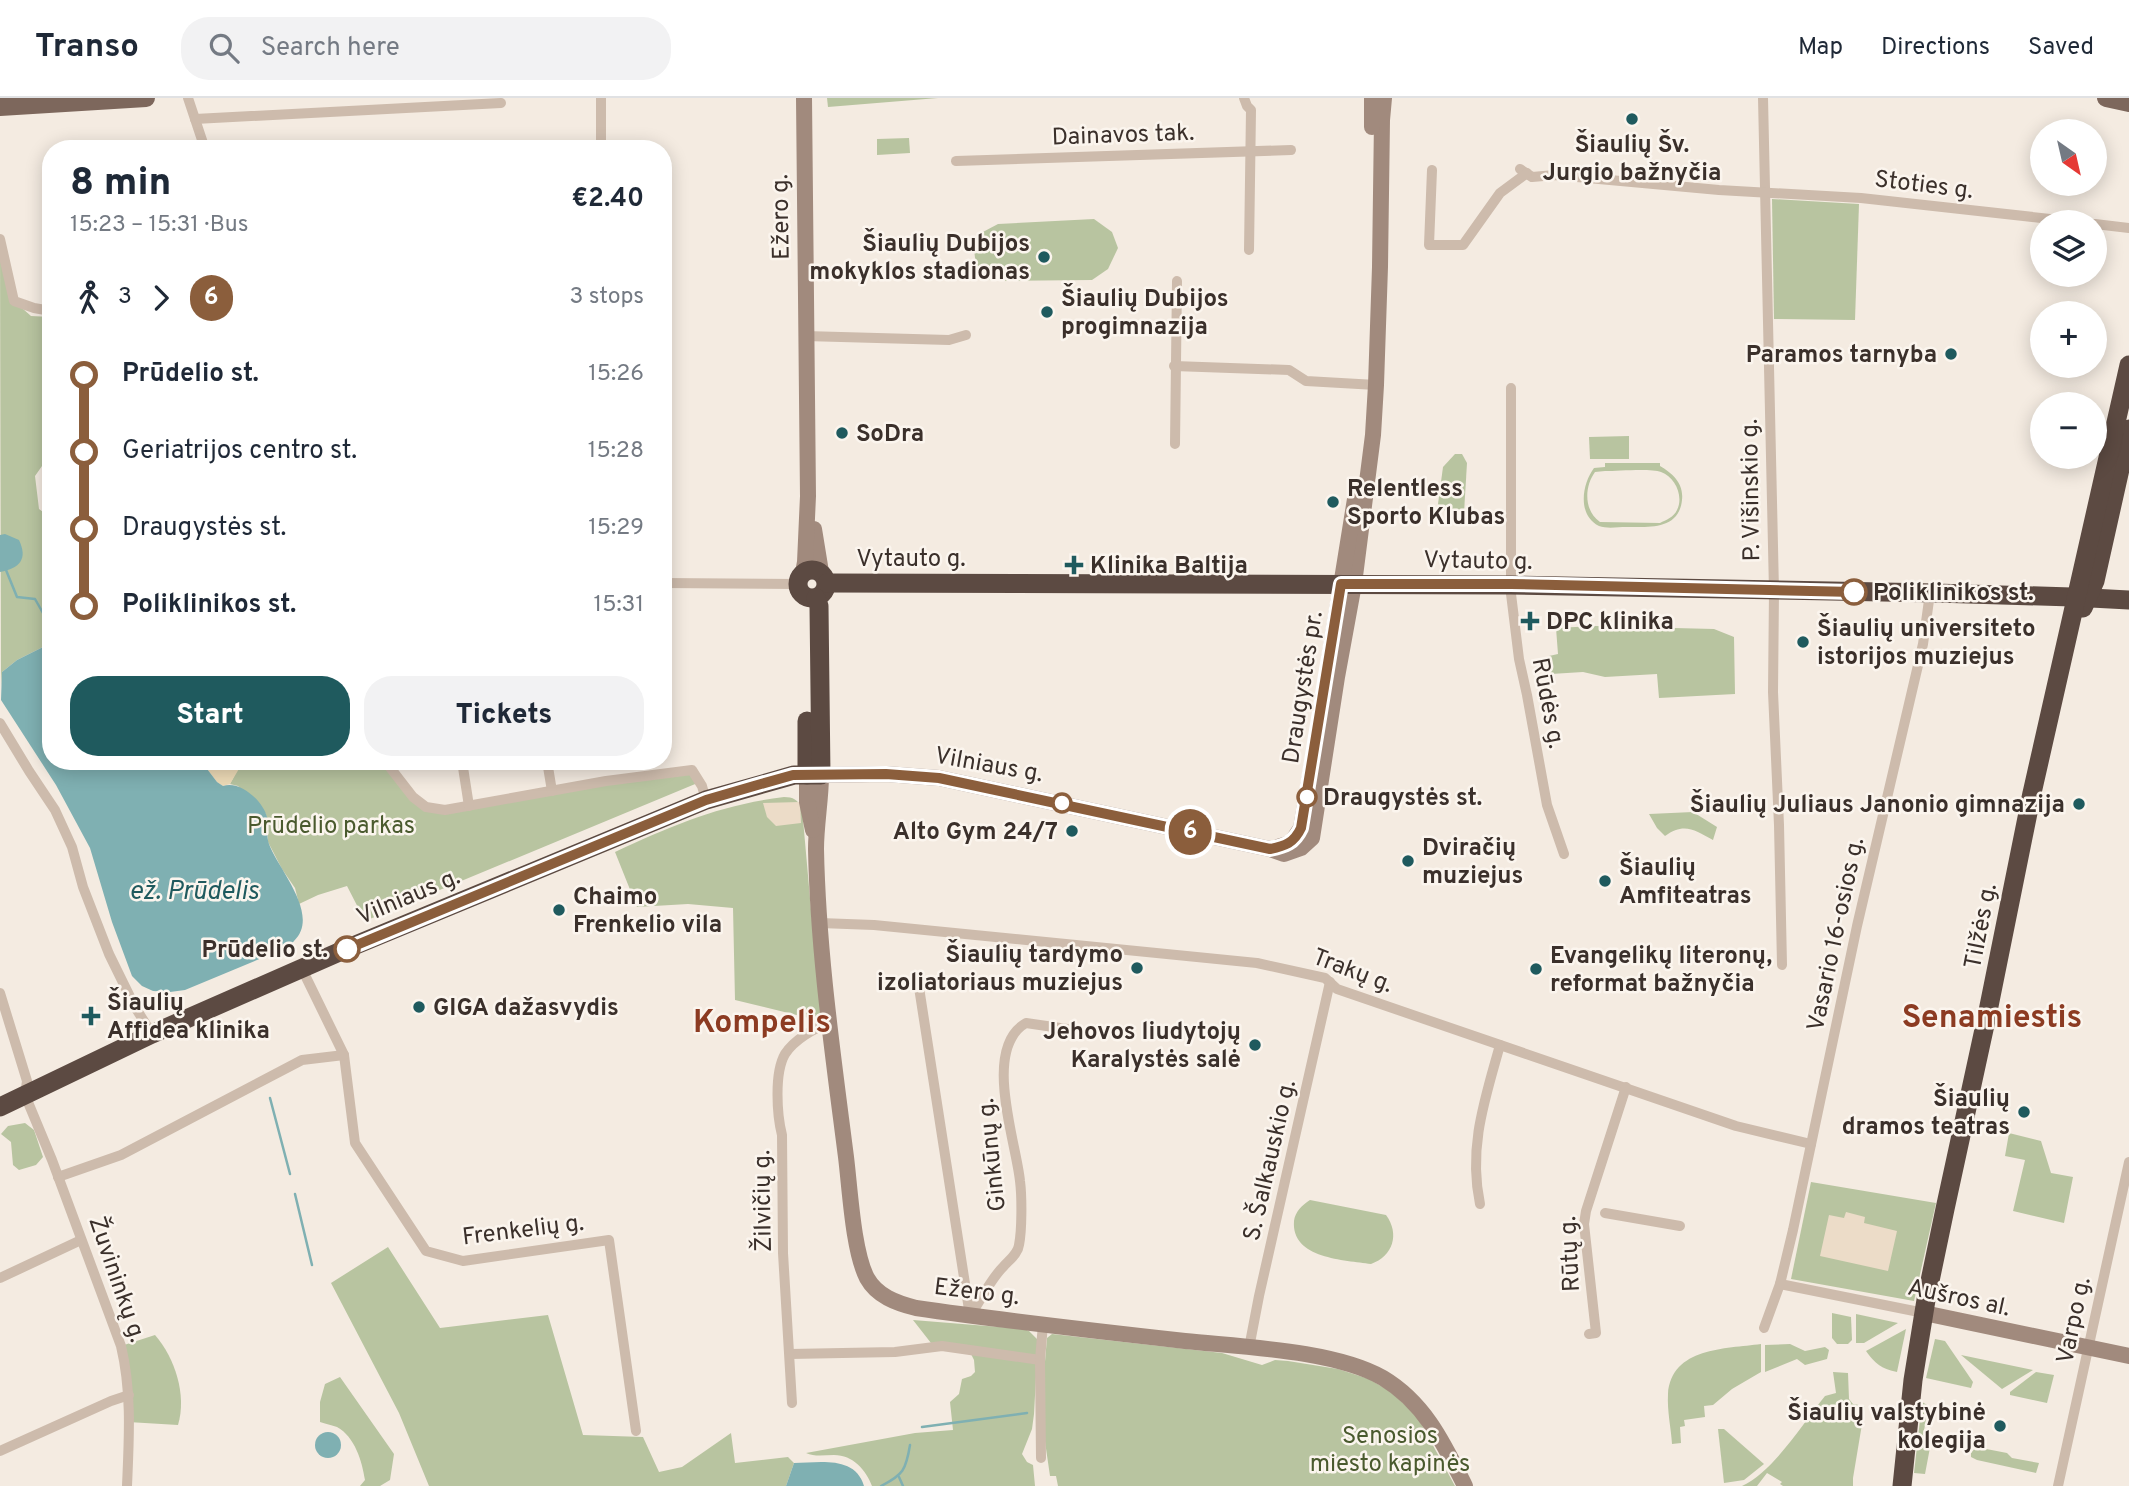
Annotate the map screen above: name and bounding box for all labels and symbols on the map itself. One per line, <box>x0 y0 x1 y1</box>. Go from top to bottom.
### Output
marker: Šiaulių Šv. Jurgio bažnyčia <box>1624 111 1640 127</box>
street label: Dainavos tak. <box>1051 119 1195 153</box>
north arrow <box>2030 119 2107 196</box>
place label: Šiaulių Šv. Jurgio bažnyčia <box>1543 129 1721 189</box>
street label: Stoties g. <box>1873 165 1975 207</box>
street label: Ežero g. <box>766 174 798 260</box>
place label: Šiaulių Dubijos mokyklos stadionas <box>809 228 1030 288</box>
marker: Šiaulių Dubijos mokyklos stadionas <box>1036 249 1052 265</box>
place label: Šiaulių Dubijos progimnazija <box>1061 283 1229 343</box>
marker: Šiaulių Dubijos progimnazija <box>1039 304 1055 320</box>
place label: Paramos tarnyba <box>1746 341 1937 371</box>
marker: Paramos tarnyba <box>1943 346 1959 362</box>
street label: P. Višinskio g. <box>1736 418 1768 562</box>
place label: SoDra <box>856 420 924 450</box>
marker: SoDra <box>834 425 850 441</box>
place label: Relentless Sporto Klubas <box>1347 475 1505 533</box>
marker: Relentless Sporto Klubas <box>1325 494 1341 510</box>
street label: Vytauto g. <box>856 545 966 575</box>
street label: Vytauto g. <box>1423 546 1533 578</box>
place label: Klinika Baltija <box>1090 552 1248 582</box>
marker: Klinika Baltija <box>1064 555 1084 575</box>
marker: Poliklinikos st. <box>1841 579 1867 605</box>
place label: Poliklinikos st. <box>1873 579 2034 609</box>
place label: DPC klinika <box>1546 608 1674 638</box>
street label: Draugystės pr. <box>1277 609 1331 766</box>
marker: DPC klinika <box>1520 611 1540 631</box>
place label: Šiaulių universiteto istorijos muziejus <box>1817 613 2036 673</box>
marker: Šiaulių universiteto istorijos muziejus <box>1795 634 1811 650</box>
street label: Rūdės g. <box>1524 656 1571 751</box>
street label: Vilniaus g. <box>932 742 1045 790</box>
place label: Draugystės st. <box>1323 784 1482 814</box>
marker: Draugystės st. <box>1297 787 1317 807</box>
place label: Šiaulių Juliaus Janonio gimnazija <box>1690 789 2065 821</box>
unlabelled marker <box>1052 793 1072 813</box>
marker: Šiaulių Juliaus Janonio gimnazija <box>2071 796 2087 812</box>
line badge: 6 <box>1167 809 1213 855</box>
park label: Prūdelio parkas <box>247 812 415 842</box>
place label: Alto Gym 24/7 <box>893 818 1058 848</box>
marker: Alto Gym 24/7 <box>1064 823 1080 839</box>
place label: Dviračių muziejus <box>1422 834 1523 892</box>
street label: Vasario 16-osios g. <box>1802 835 1872 1034</box>
place label: Šiaulių Amfiteatras <box>1619 852 1752 912</box>
marker: Dviračių muziejus <box>1400 853 1416 869</box>
street label: Vilniaus g. <box>353 863 465 933</box>
marker: Šiaulių Amfiteatras <box>1597 873 1613 889</box>
water label: ež. Prūdelis <box>129 876 260 909</box>
street label: Tilžės g. <box>1959 881 2005 972</box>
place label: Chaimo Frenkelio vila <box>573 883 722 941</box>
marker: Chaimo Frenkelio vila <box>551 902 567 918</box>
place label: Prūdelio st. <box>202 936 328 966</box>
marker: Prūdelio st. <box>334 936 360 962</box>
place label: Šiaulių tardymo izoliatoriaus muziejus <box>877 939 1123 999</box>
place label: Evangelikų literonų, reformat bažnyčia <box>1550 942 1772 1000</box>
street label: Trakų g. <box>1308 943 1397 1001</box>
marker: Šiaulių tardymo izoliatoriaus muziejus <box>1129 960 1145 976</box>
marker: Evangelikų literonų, reformat bažnyčia <box>1528 961 1544 977</box>
place label: Šiaulių Affidea klinika <box>107 987 270 1047</box>
place label: GIGA dažasvydis <box>433 994 619 1024</box>
marker: GIGA dažasvydis <box>411 999 427 1015</box>
district label: Senamiestis <box>1902 999 2082 1039</box>
district label: Kompelis <box>693 1004 831 1044</box>
marker: Šiaulių Affidea klinika <box>81 1006 101 1026</box>
place label: Jehovos liudytojų Karalystės salė <box>1043 1018 1241 1076</box>
marker: Jehovos liudytojų Karalystės salė <box>1247 1037 1263 1053</box>
street label: S. Šalkauskio g. <box>1236 1076 1304 1244</box>
place label: Šiaulių dramos teatras <box>1842 1083 2010 1143</box>
street label: Ginkūnų g. <box>972 1097 1014 1213</box>
marker: Šiaulių dramos teatras <box>2016 1104 2032 1120</box>
street label: Žilvičių g. <box>746 1149 780 1252</box>
street label: Frenkelių g. <box>461 1209 586 1253</box>
street label: Žuvininkų g. <box>81 1212 154 1347</box>
street label: Rūtų g. <box>1554 1215 1588 1293</box>
street label: Ežero g. <box>932 1273 1021 1313</box>
street label: Aušros al. <box>1905 1273 2013 1324</box>
street label: Varpo g. <box>2051 1274 2099 1367</box>
place label: Šiaulių valstybinė kolegija <box>1787 1397 1986 1457</box>
marker: Šiaulių valstybinė kolegija <box>1992 1418 2008 1434</box>
park label: Senosios miesto kapinės <box>1310 1422 1470 1480</box>

